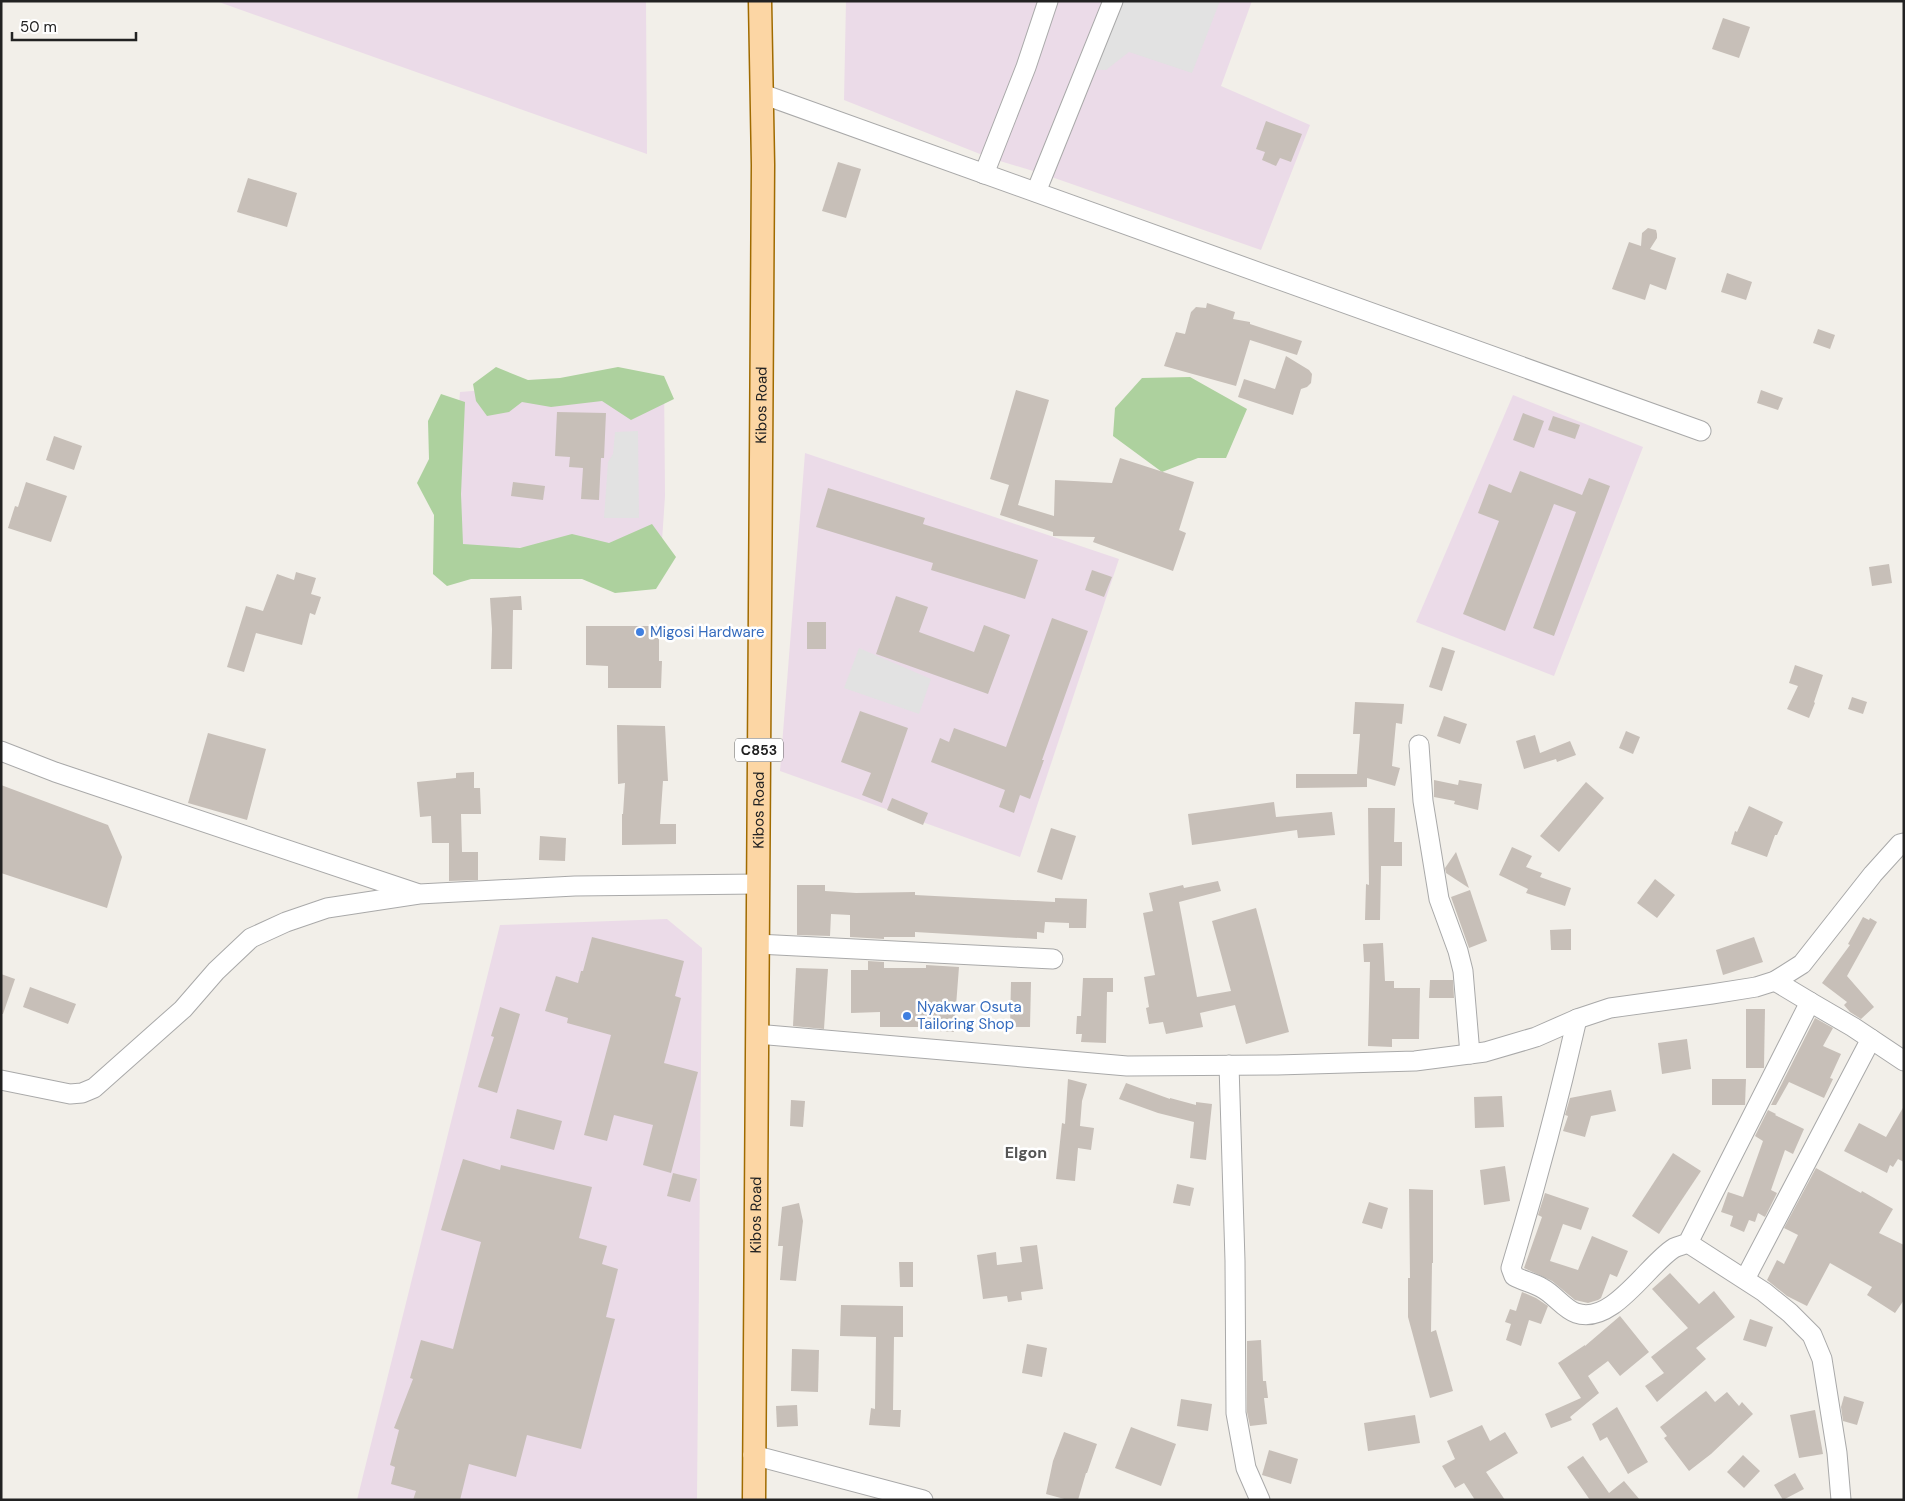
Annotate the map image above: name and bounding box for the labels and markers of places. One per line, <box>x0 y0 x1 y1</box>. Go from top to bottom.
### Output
place label: Migosi Hardware <box>650 622 764 642</box>
marker: Migosi Hardware <box>634 626 646 638</box>
place label: Nyakwar Osuta Tailoring Shop <box>917 997 1022 1034</box>
marker: Nyakwar Osuta Tailoring Shop <box>901 1010 913 1022</box>

